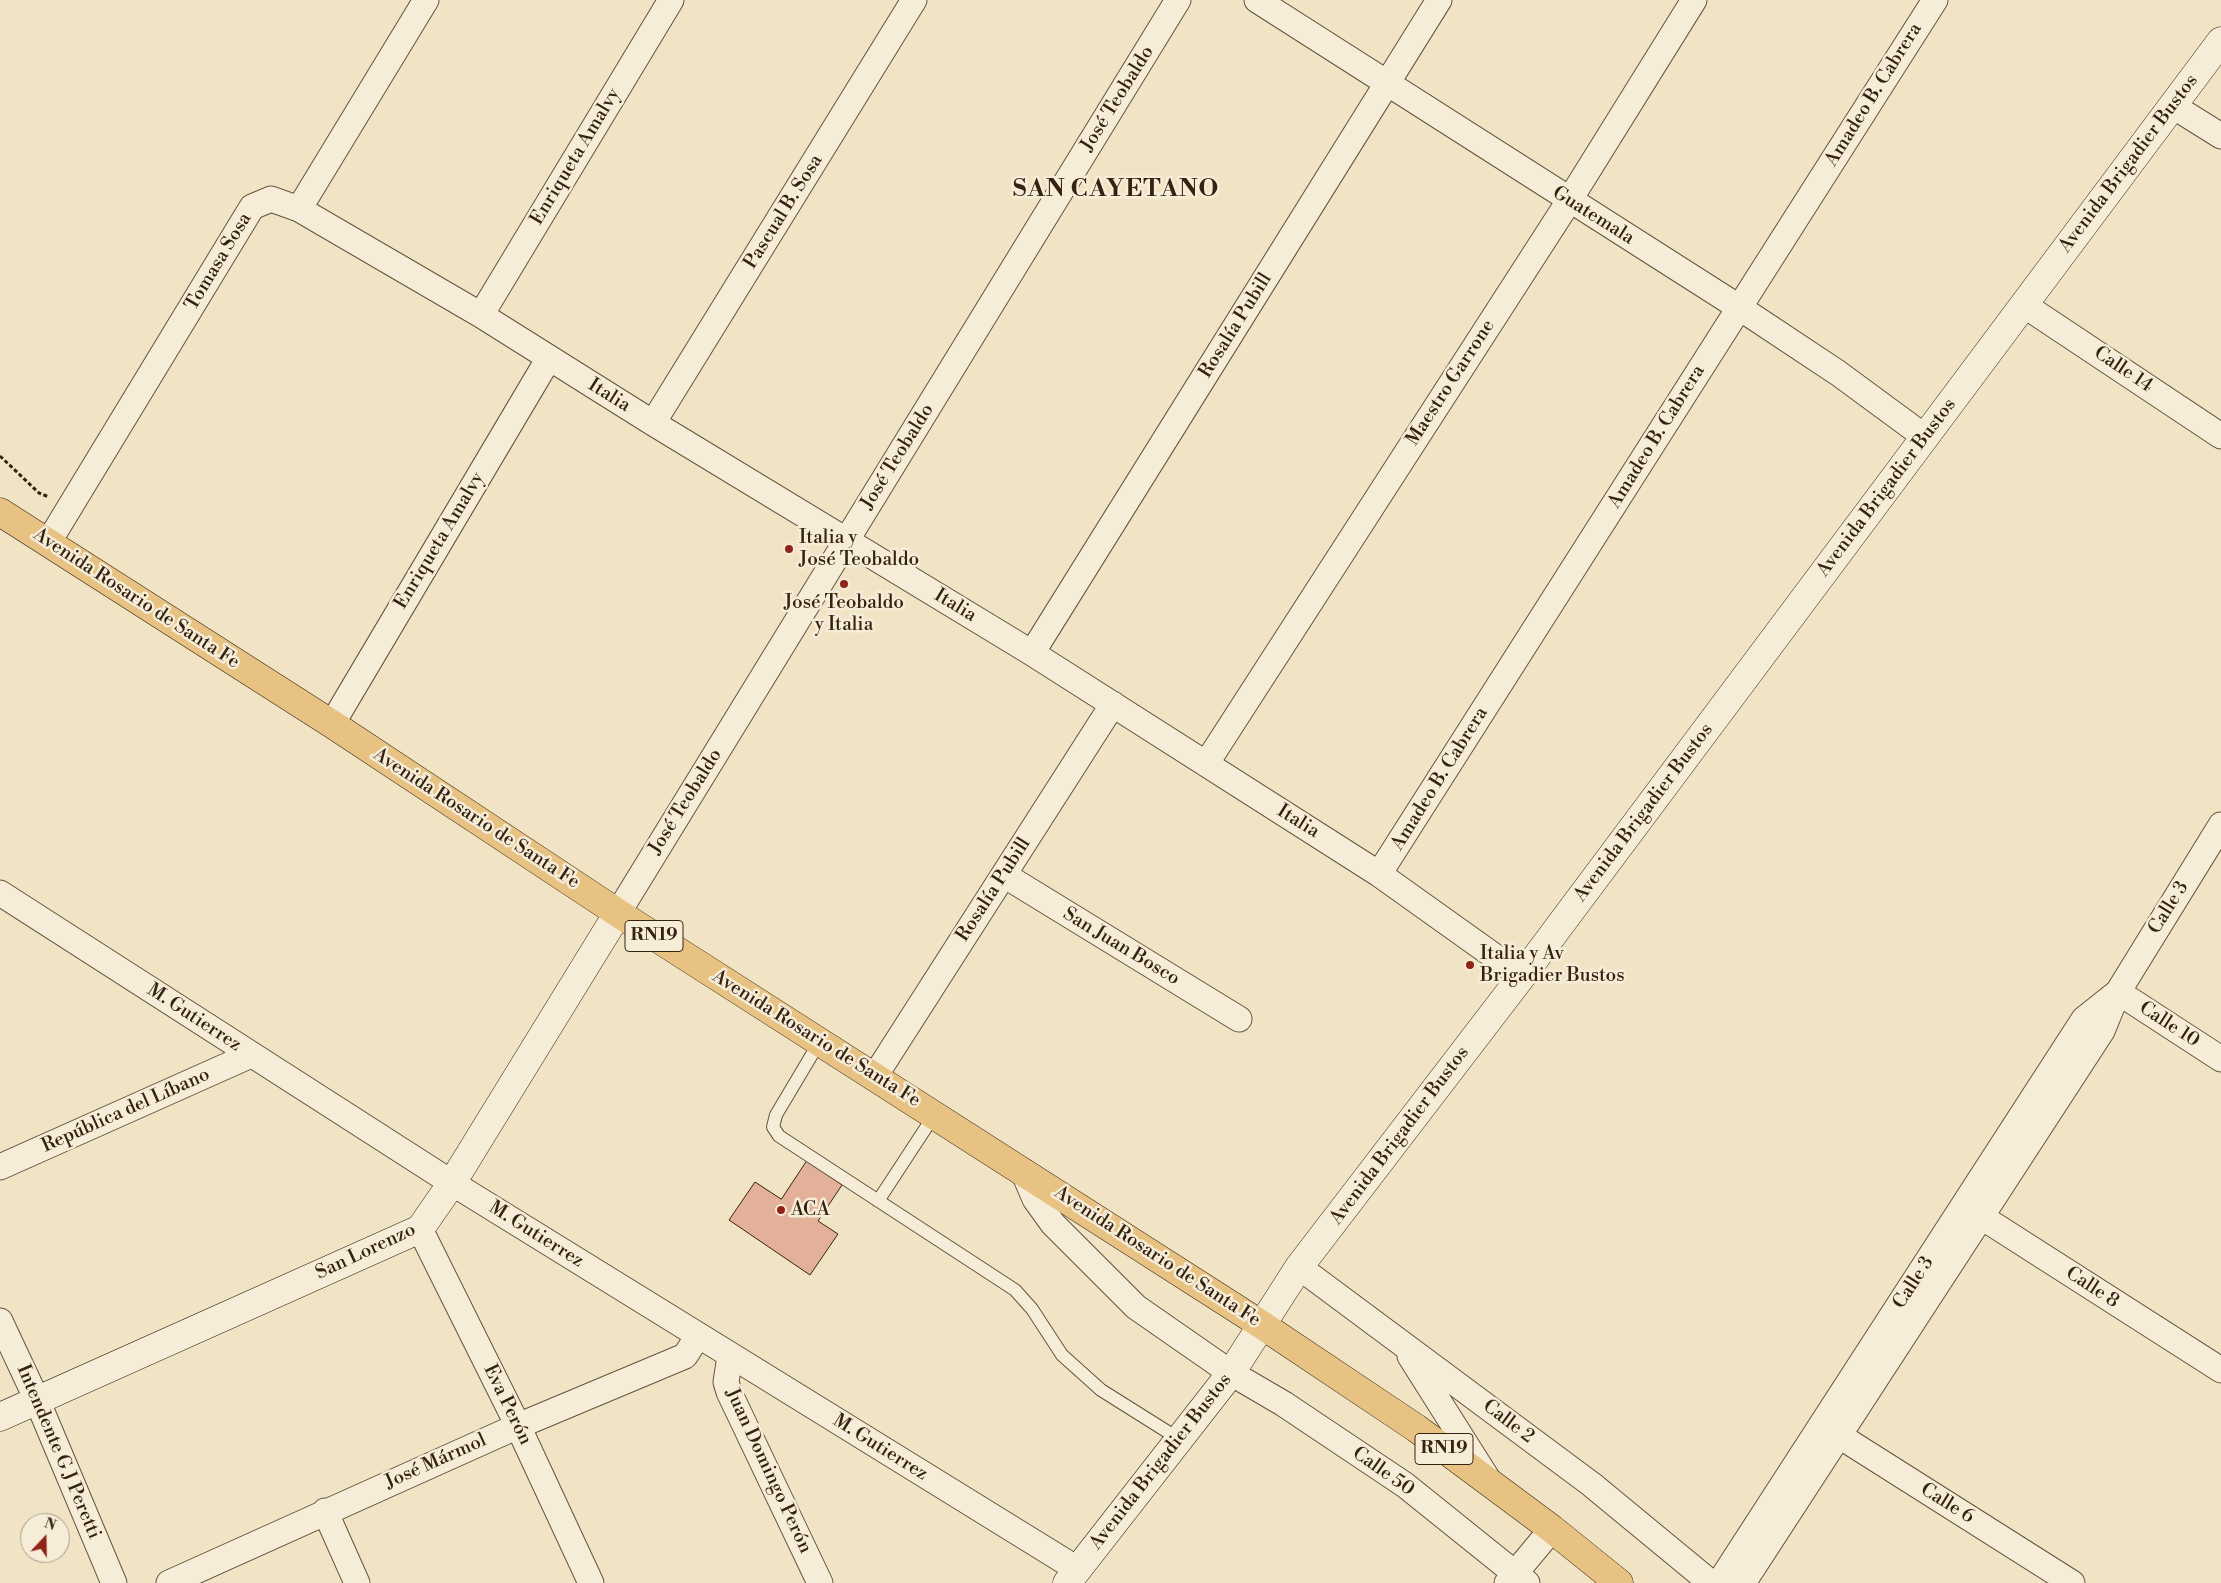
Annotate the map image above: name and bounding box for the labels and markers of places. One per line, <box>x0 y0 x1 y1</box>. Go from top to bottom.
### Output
place label: Italia y José Teobaldo <box>799 527 919 571</box>
marker: Italia y José Teobaldo <box>783 543 795 555</box>
marker: José Teobaldo y Italia <box>838 578 850 590</box>
place label: José Teobaldo y Italia <box>784 592 904 636</box>
place label: Italia y Av Brigadier Bustos <box>1480 943 1625 987</box>
marker: Italia y Av Brigadier Bustos <box>1464 959 1476 971</box>
place label: ACA <box>791 1199 830 1221</box>
marker: ACA <box>775 1204 787 1216</box>

